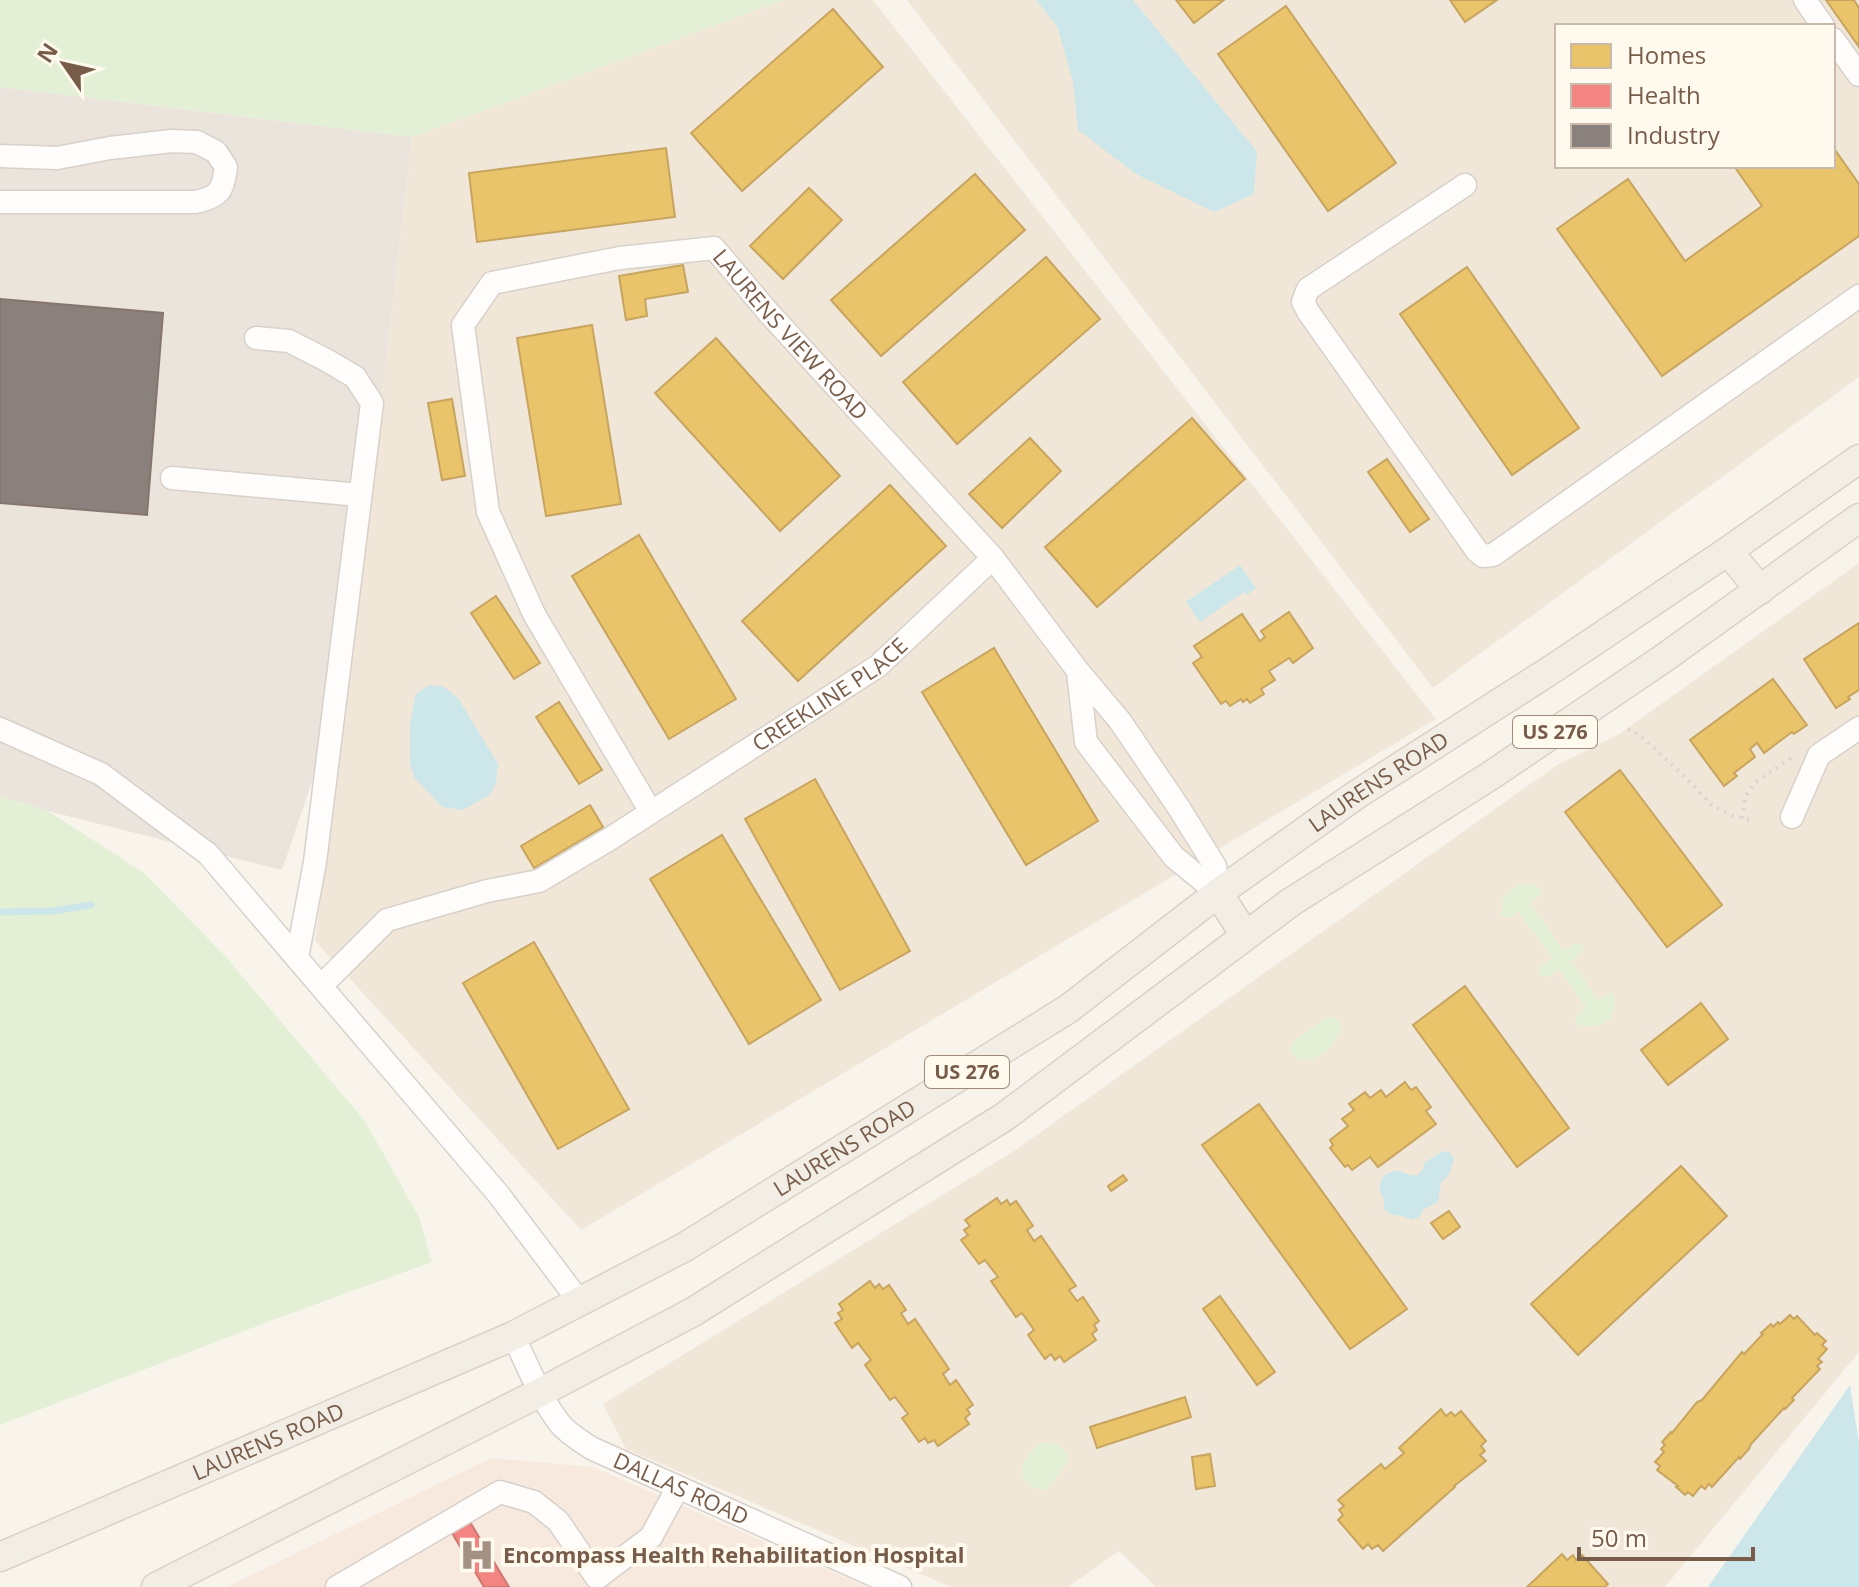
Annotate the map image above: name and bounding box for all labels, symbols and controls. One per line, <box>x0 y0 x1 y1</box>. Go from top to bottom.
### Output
north arrow <box>24 24 104 104</box>
legend <box>1555 24 1835 168</box>
text: N <box>29 36 64 68</box>
text: Homes <box>1627 38 1706 71</box>
text: Health <box>1627 78 1701 111</box>
text: Industry <box>1627 118 1721 151</box>
street label: LAURENS VIEW ROAD <box>707 242 875 426</box>
street label: CREEKLINE PLACE <box>746 630 913 757</box>
road number: US 276 <box>1513 716 1597 748</box>
street label: LAURENS ROAD <box>1302 724 1454 838</box>
road number: US 276 <box>925 1056 1009 1088</box>
street label: LAURENS ROAD <box>767 1091 921 1202</box>
street label: LAURENS ROAD <box>187 1395 348 1486</box>
street label: DALLAS ROAD <box>609 1444 754 1531</box>
scale bar <box>1579 1511 1753 1561</box>
text: 50 m <box>1591 1521 1647 1554</box>
hospital icon: Encompass Health Rehabilitation Hospital <box>458 1536 496 1574</box>
place label: Encompass Health Rehabilitation Hospital <box>503 1539 964 1569</box>

